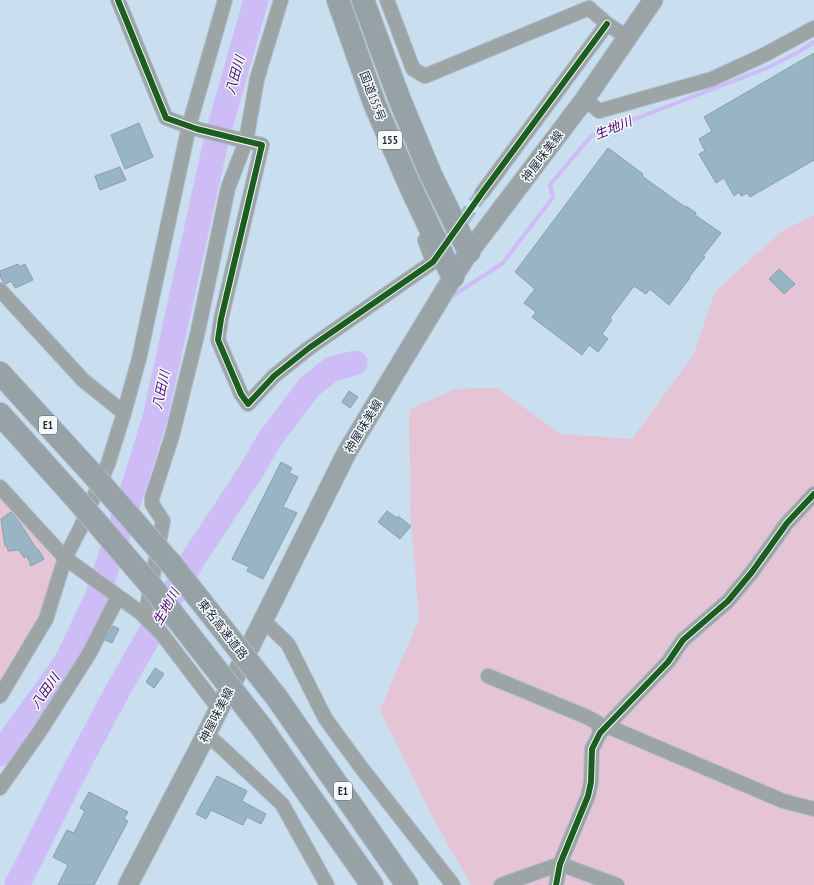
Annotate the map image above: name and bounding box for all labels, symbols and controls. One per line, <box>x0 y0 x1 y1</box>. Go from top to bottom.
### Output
water label: 八田川 <box>221 52 249 96</box>
street label: 国道155号 <box>357 69 389 123</box>
water label: 生地川 <box>592 112 636 143</box>
street label: 神屋味美線 <box>518 128 566 184</box>
road number: 155 <box>378 131 402 149</box>
water label: 八田川 <box>149 367 174 411</box>
street label: 神屋味美線 <box>341 396 385 456</box>
road number: E1 <box>39 416 57 434</box>
water label: 生地川 <box>149 584 184 628</box>
street label: 東名高速道路 <box>195 596 251 662</box>
water label: 八田川 <box>27 669 64 712</box>
street label: 神屋味美線 <box>196 685 236 745</box>
road number: E1 <box>334 782 352 800</box>

